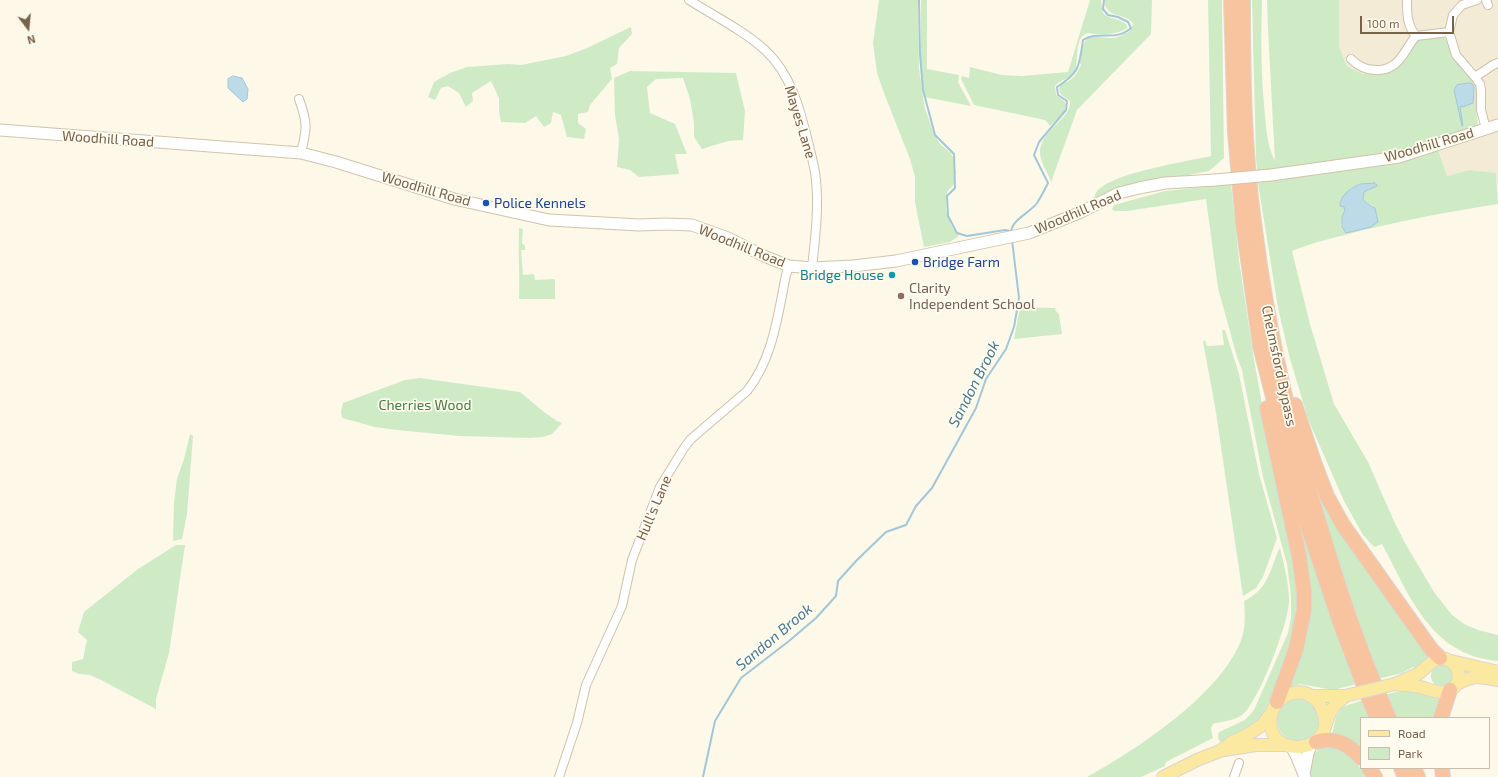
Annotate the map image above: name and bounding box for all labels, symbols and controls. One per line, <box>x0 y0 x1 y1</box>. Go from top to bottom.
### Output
north arrow <box>8 8 48 48</box>
scale bar <box>1362 8 1456 34</box>
text: 100 m <box>1367 16 1399 30</box>
text: N <box>26 33 37 47</box>
street label: Mayes Lane <box>781 83 819 161</box>
street label: Woodhill Road <box>1382 124 1476 166</box>
street label: Woodhill Road <box>61 127 155 151</box>
street label: Woodhill Road <box>379 168 473 210</box>
street label: Woodhill Road <box>1032 186 1124 238</box>
place label: Police Kennels <box>494 195 586 211</box>
marker: Police Kennels <box>481 198 491 208</box>
street label: Woodhill Road <box>696 221 788 271</box>
place label: Bridge Farm <box>923 254 1000 270</box>
marker: Bridge Farm <box>910 257 920 267</box>
place label: Bridge House <box>800 267 884 283</box>
marker: Bridge House <box>887 270 897 280</box>
place label: Clarity Independent School <box>909 280 1035 312</box>
marker: Clarity Independent School <box>896 291 906 301</box>
street label: Chelmsford Bypass <box>1258 304 1300 428</box>
water label: Sandon Brook <box>945 338 1003 430</box>
park label: Cherries Wood <box>378 397 472 413</box>
street label: Hull's Lane <box>633 473 675 543</box>
water label: Sandon Brook <box>732 600 816 674</box>
legend <box>1360 717 1490 769</box>
text: Road <box>1398 726 1426 740</box>
text: Park <box>1398 746 1423 760</box>

